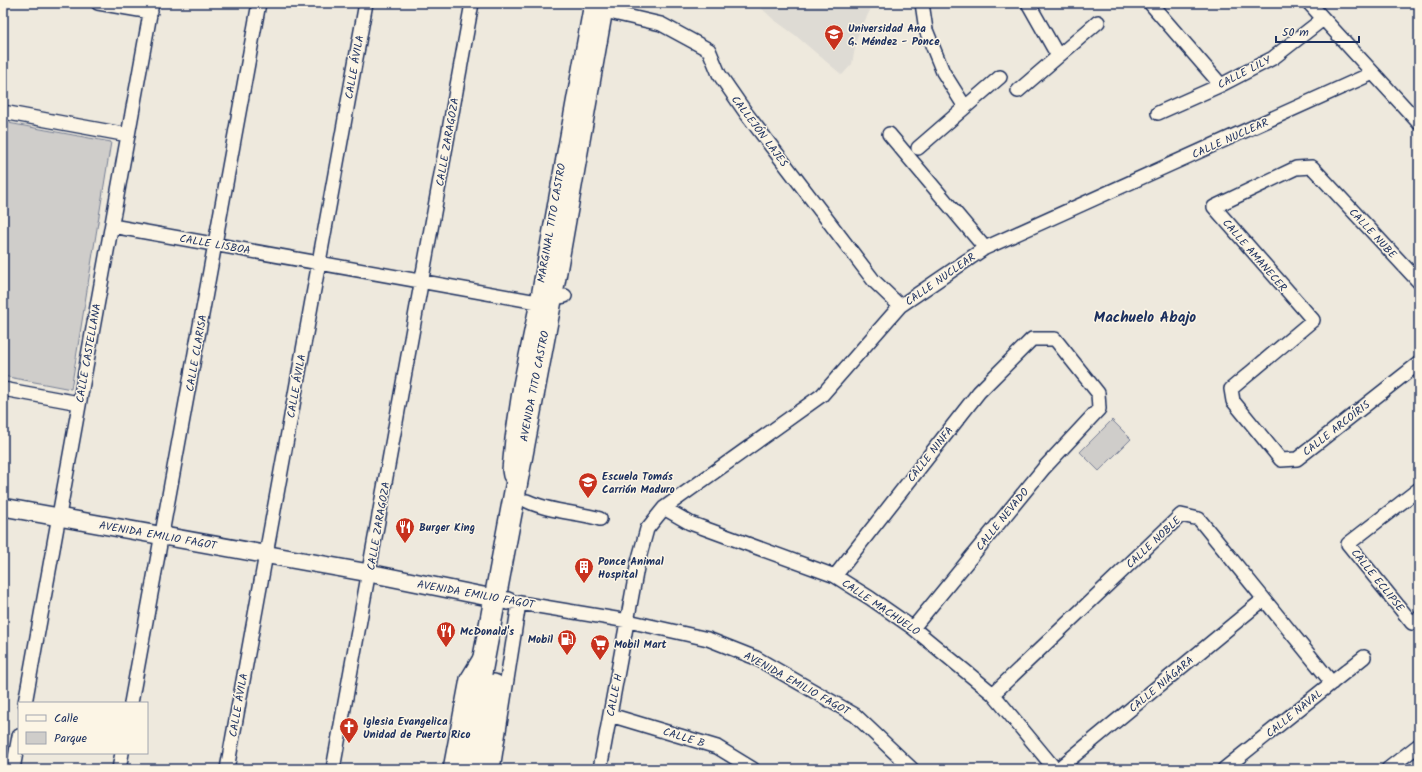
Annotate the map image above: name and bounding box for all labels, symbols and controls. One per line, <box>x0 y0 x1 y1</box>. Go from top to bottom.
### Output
scale bar <box>1276 18 1359 44</box>
place label: Universidad Ana G. Méndez - Ponce <box>848 20 940 51</box>
school or university icon: Universidad Ana G. Méndez - Ponce <box>823 23 845 51</box>
text: 50 m <box>1282 23 1309 42</box>
street label: CALLE ÁVILA <box>340 33 370 101</box>
street label: CALLE LILY <box>1215 51 1275 94</box>
street label: CALLEJÓN LAJES <box>726 92 792 171</box>
street label: CALLE ZARAGOZA <box>431 96 465 188</box>
street label: CALLE NUCLEAR <box>1189 114 1272 164</box>
street label: MARGINAL TITO CASTRO <box>533 162 571 284</box>
street label: CALLE NUBE <box>1344 204 1401 263</box>
street label: CALLE AMANECER <box>1217 215 1291 297</box>
street label: CALLE LISBOA <box>178 230 252 260</box>
street label: CALLE NUCLEAR <box>902 249 980 311</box>
street label: CALLE CASTELLANA <box>71 302 107 404</box>
district label: Machuelo Abajo <box>1094 306 1196 330</box>
street label: CALLE CLARISA <box>181 313 213 393</box>
street label: AVENIDA TITO CASTRO <box>515 329 555 443</box>
street label: CALLE ÁVILA <box>282 352 312 420</box>
street label: CALLE ARCOÍRIS <box>1299 396 1374 461</box>
street label: CALLE NINFA <box>903 422 959 487</box>
place label: Escuela Tomás Carrión Maduro <box>602 468 675 499</box>
school or university icon: Escuela Tomás Carrión Maduro <box>577 471 599 499</box>
street label: CALLE ZARAGOZA <box>362 480 396 572</box>
street label: CALLE NEVADO <box>972 484 1034 555</box>
street label: CALLE NOBLE <box>1122 512 1186 573</box>
restaurant icon: Burger King <box>394 516 416 544</box>
street label: AVENIDA EMILIO FAGOT <box>98 517 219 555</box>
place label: Burger King <box>419 519 475 537</box>
street label: CALLE ECLIPSE <box>1346 545 1409 617</box>
place label: Ponce Animal Hospital <box>598 553 664 584</box>
building icon: Ponce Animal Hospital <box>573 556 595 584</box>
street label: CALLE MACHUELO <box>838 575 923 641</box>
street label: AVENIDA EMILIO FAGOT <box>416 576 537 614</box>
restaurant icon: McDonald's <box>435 620 457 648</box>
place label: McDonald's <box>460 623 515 641</box>
fuel station icon: Mobil <box>556 628 578 656</box>
place label: Mobil <box>528 631 553 649</box>
supermarket icon: Mobil Mart <box>589 633 611 661</box>
place label: Mobil Mart <box>614 636 667 654</box>
street label: AVENIDA EMILIO FAGOT <box>740 647 854 721</box>
street label: CALLE NIÁGARA <box>1125 652 1198 717</box>
street label: CALLE ÁVILA <box>224 671 254 739</box>
street label: CALLE H <box>602 672 628 718</box>
street label: CALLE NAVAL <box>1262 685 1327 742</box>
legend <box>18 702 148 754</box>
text: Calle <box>54 709 79 728</box>
place label: Iglesia Evangelica Unidad de Puerto Rico <box>363 713 471 744</box>
church icon: Iglesia Evangelica Unidad de Puerto Rico <box>338 716 360 744</box>
street label: CALLE B <box>660 723 707 753</box>
text: Parque <box>54 729 88 748</box>

